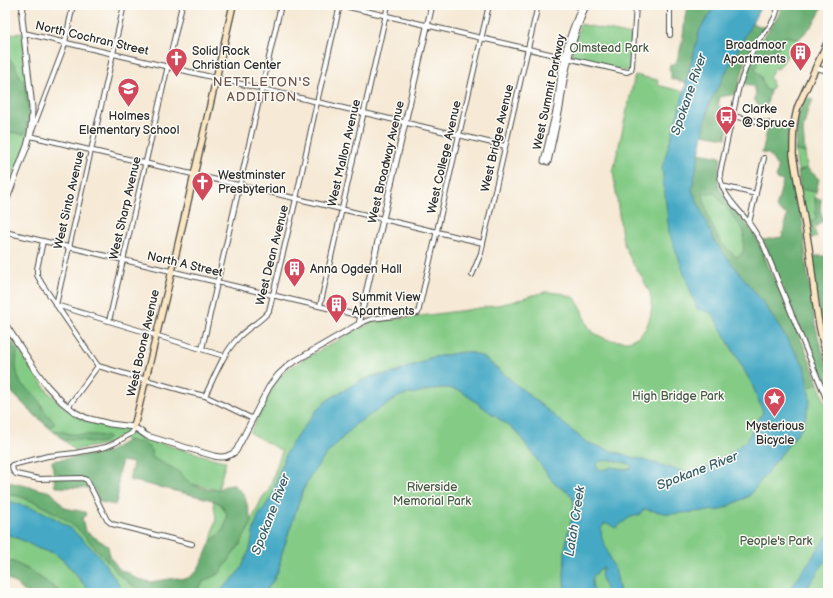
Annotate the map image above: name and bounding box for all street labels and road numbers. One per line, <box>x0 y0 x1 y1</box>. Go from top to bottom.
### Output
street label: North Cochran Street <box>34 18 150 59</box>
street label: West Summit Parkway <box>530 32 569 151</box>
street label: West Bridge Avenue <box>478 83 517 193</box>
street label: West Mallon Avenue <box>325 98 364 208</box>
street label: West Broadway Avenue <box>365 99 408 225</box>
street label: West College Avenue <box>424 99 465 215</box>
street label: West Sinto Avenue <box>51 149 88 251</box>
street label: West Sharp Avenue <box>106 155 145 261</box>
street label: West Dean Avenue <box>253 203 292 307</box>
street label: North A Street <box>146 249 224 281</box>
street label: West Boone Avenue <box>124 288 163 398</box>

